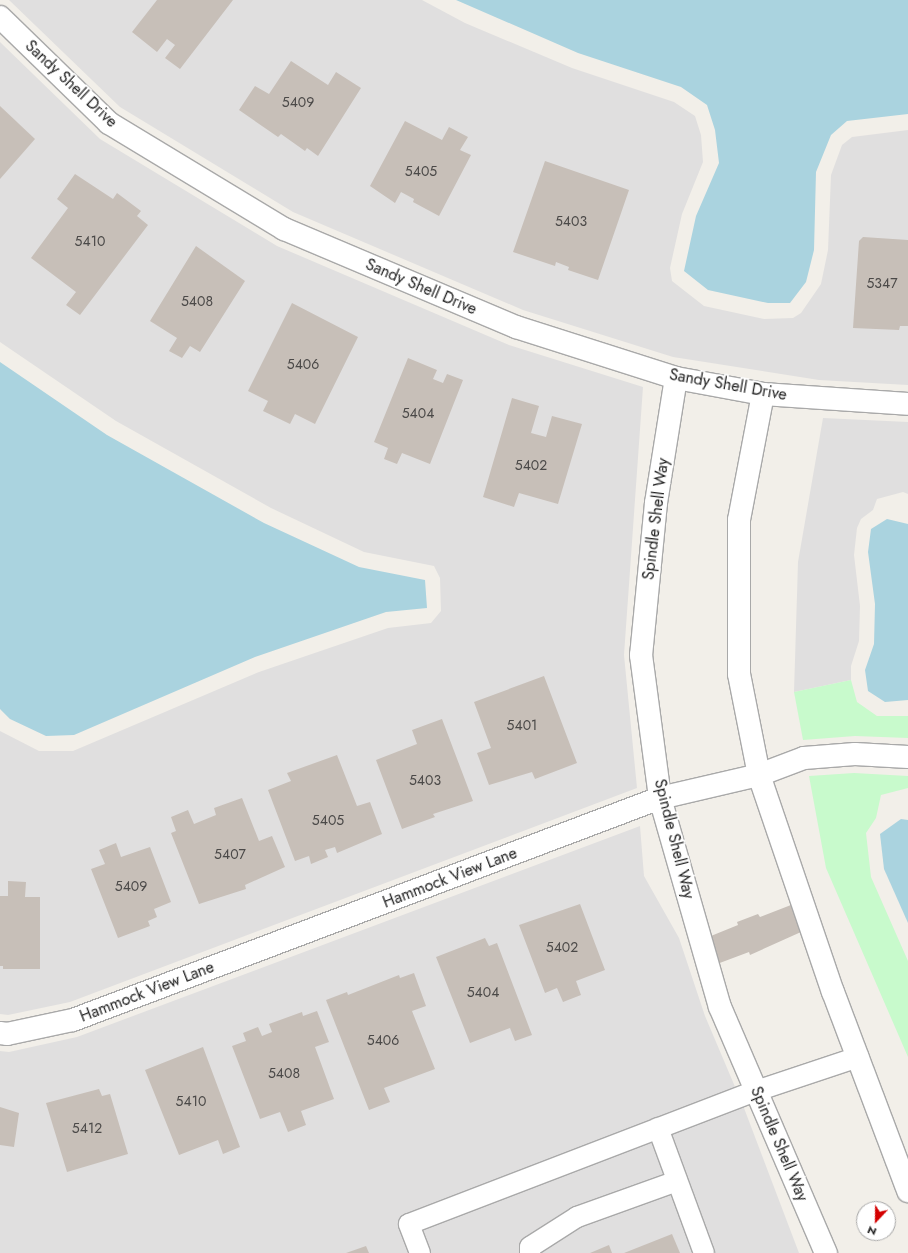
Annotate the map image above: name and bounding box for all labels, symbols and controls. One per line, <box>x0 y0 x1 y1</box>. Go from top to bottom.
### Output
street label: Sandy Shell Drive <box>21 36 121 132</box>
house number: 5409 <box>282 94 314 110</box>
house number: 5405 <box>405 163 437 179</box>
house number: 5403 <box>555 213 587 229</box>
house number: 5410 <box>75 233 105 249</box>
street label: Sandy Shell Drive <box>362 255 480 319</box>
house number: 5347 <box>866 275 898 291</box>
house number: 5408 <box>181 293 213 309</box>
house number: 5406 <box>287 356 319 372</box>
street label: Sandy Shell Drive <box>668 365 788 405</box>
house number: 5404 <box>402 405 434 421</box>
house number: 5402 <box>515 457 547 473</box>
street label: Spindle Shell Way <box>639 457 673 581</box>
house number: 5401 <box>507 717 537 733</box>
house number: 5403 <box>409 772 441 788</box>
street label: Spindle Shell Way <box>650 777 698 901</box>
house number: 5405 <box>312 812 344 828</box>
street label: Hammock View Lane <box>380 844 520 912</box>
house number: 5407 <box>214 846 246 862</box>
house number: 5409 <box>115 878 147 894</box>
house number: 5402 <box>546 939 578 955</box>
street label: Hammock View Lane <box>77 958 217 1026</box>
house number: 5404 <box>467 984 499 1000</box>
house number: 5406 <box>367 1032 399 1048</box>
house number: 5408 <box>268 1065 300 1081</box>
street label: Spindle Shell Way <box>746 1084 812 1204</box>
house number: 5410 <box>176 1093 206 1109</box>
house number: 5412 <box>72 1120 102 1136</box>
north arrow <box>856 1201 896 1241</box>
text: N <box>865 1222 879 1240</box>

